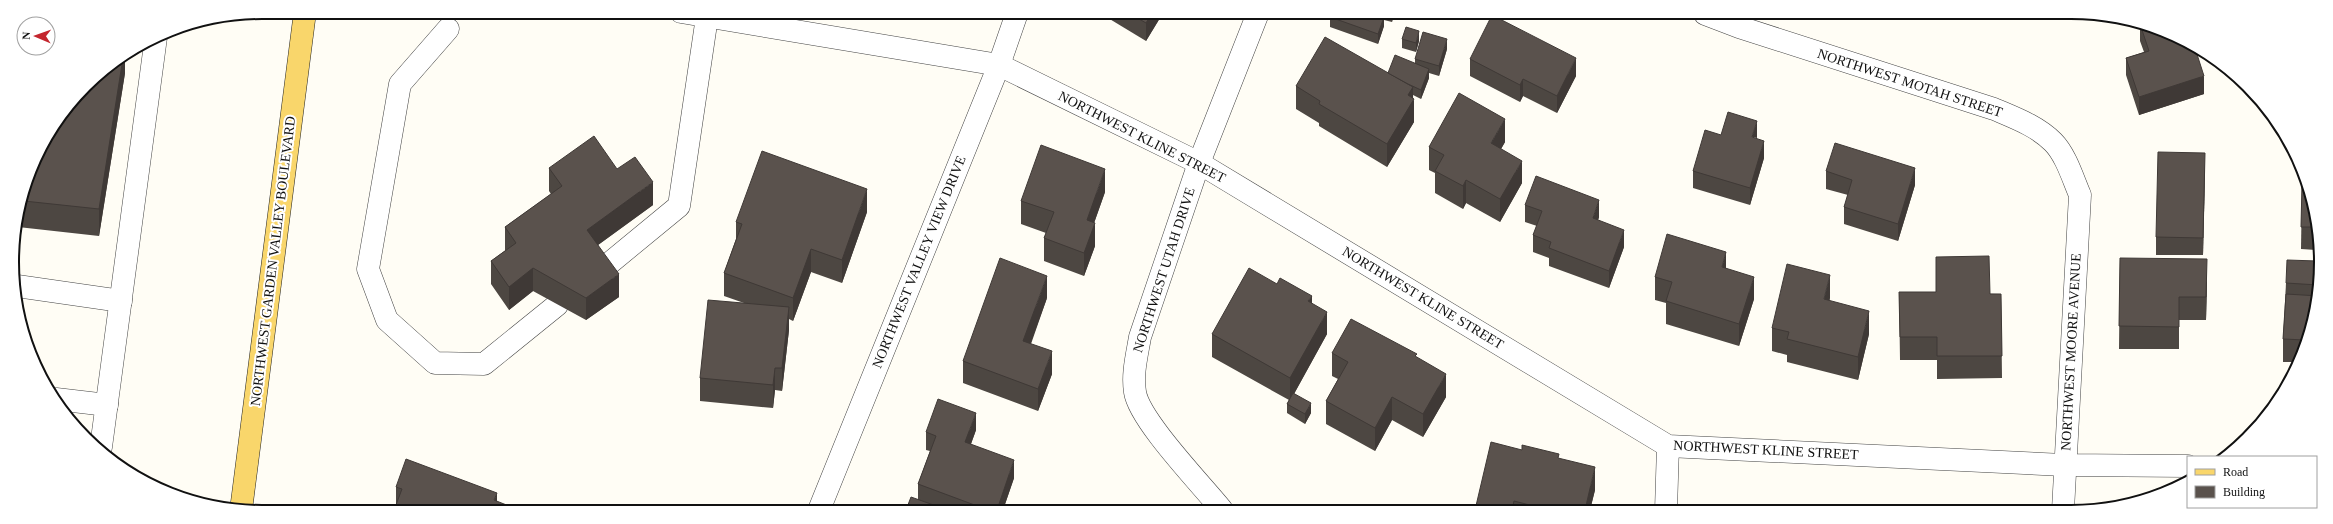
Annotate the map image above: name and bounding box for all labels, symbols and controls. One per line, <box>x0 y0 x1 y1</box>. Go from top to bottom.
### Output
north arrow <box>16 16 56 56</box>
text: N <box>20 31 32 40</box>
street label: NORTHWEST MOTAH STREET <box>1816 46 2005 120</box>
street label: NORTHWEST KLINE STREET <box>1056 88 1228 186</box>
street label: NORTHWEST GARDEN VALLEY BOULEVARD <box>248 115 298 407</box>
street label: NORTHWEST VALLEY VIEW DRIVE <box>869 154 969 370</box>
street label: NORTHWEST UTAH DRIVE <box>1130 186 1198 354</box>
street label: NORTHWEST KLINE STREET <box>1340 244 1507 352</box>
street label: NORTHWEST MOORE AVENUE <box>2058 253 2084 451</box>
street label: NORTHWEST KLINE STREET <box>1673 438 1859 462</box>
legend <box>2187 456 2317 508</box>
text: Road <box>2223 465 2248 479</box>
text: Building <box>2223 485 2265 499</box>

